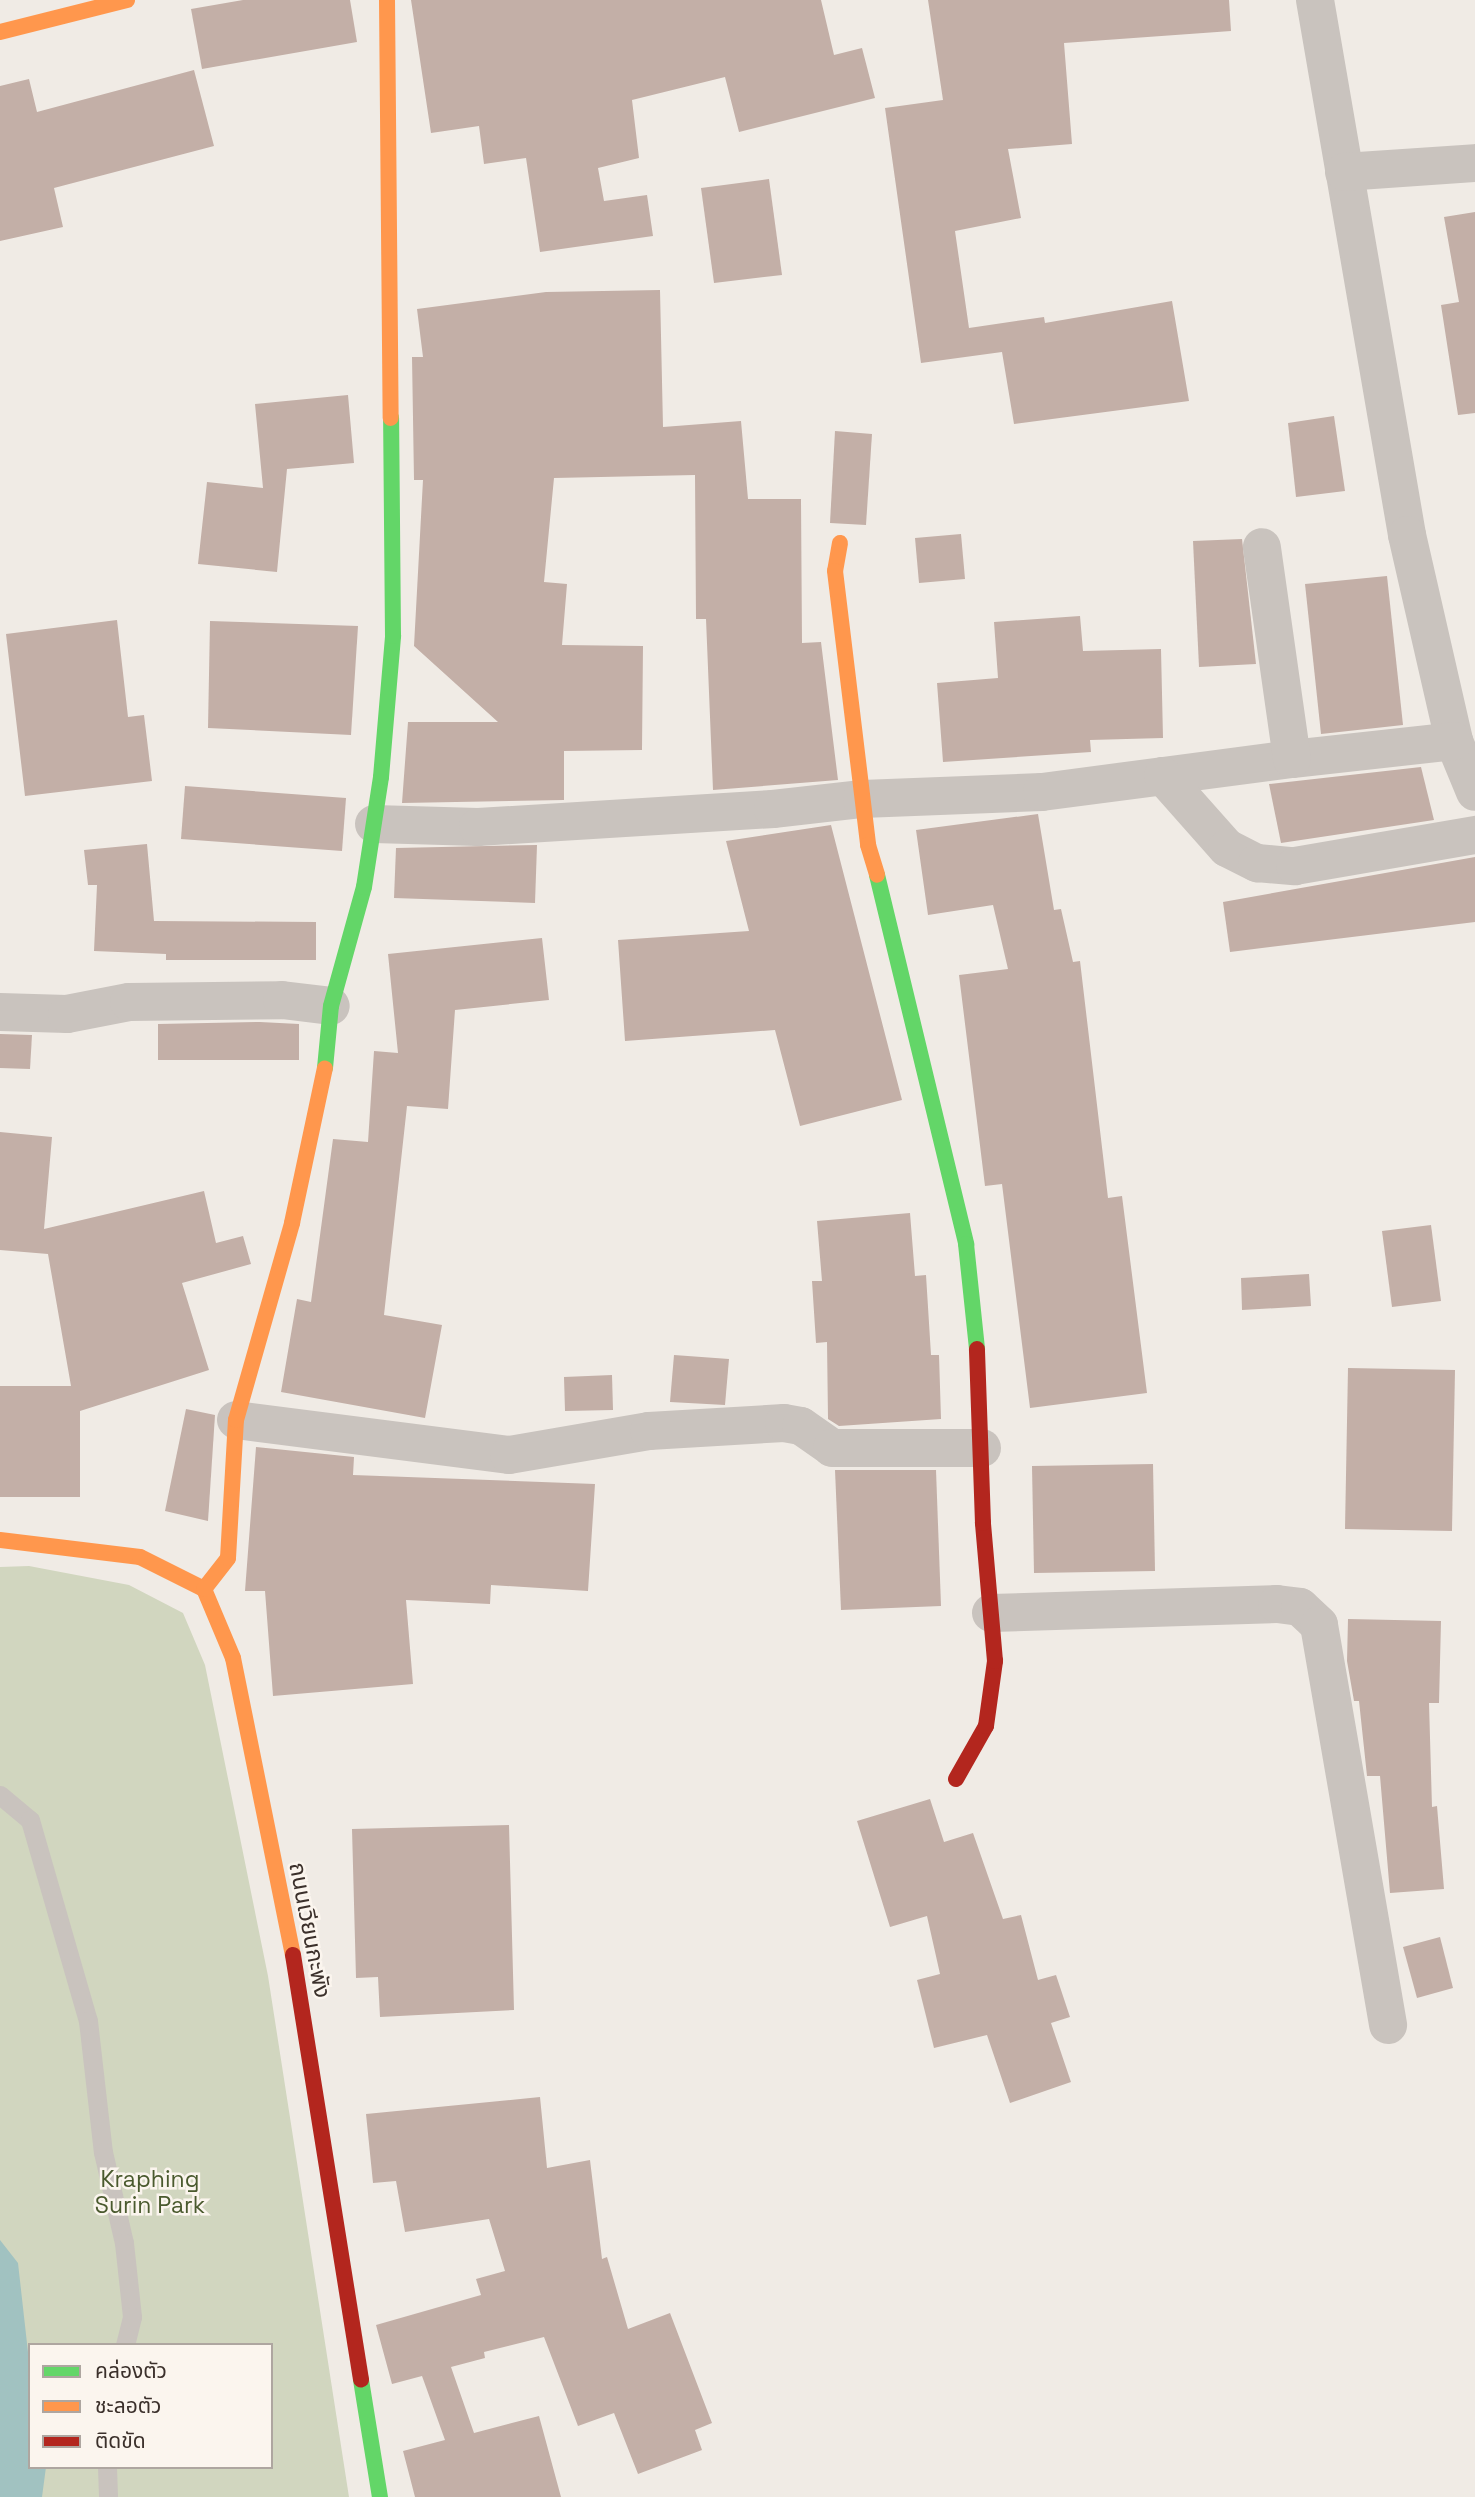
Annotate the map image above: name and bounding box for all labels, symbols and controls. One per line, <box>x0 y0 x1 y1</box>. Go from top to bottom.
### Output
street label: ถนนเวียนกะพัง <box>283 1860 337 2000</box>
park label: Kraphing Surin Park <box>95 2165 205 2219</box>
legend <box>28 2343 273 2469</box>
text: คล่องตัว <box>95 2357 167 2384</box>
text: ชะลอตัว <box>95 2392 161 2419</box>
text: ติดขัด <box>95 2427 146 2454</box>

